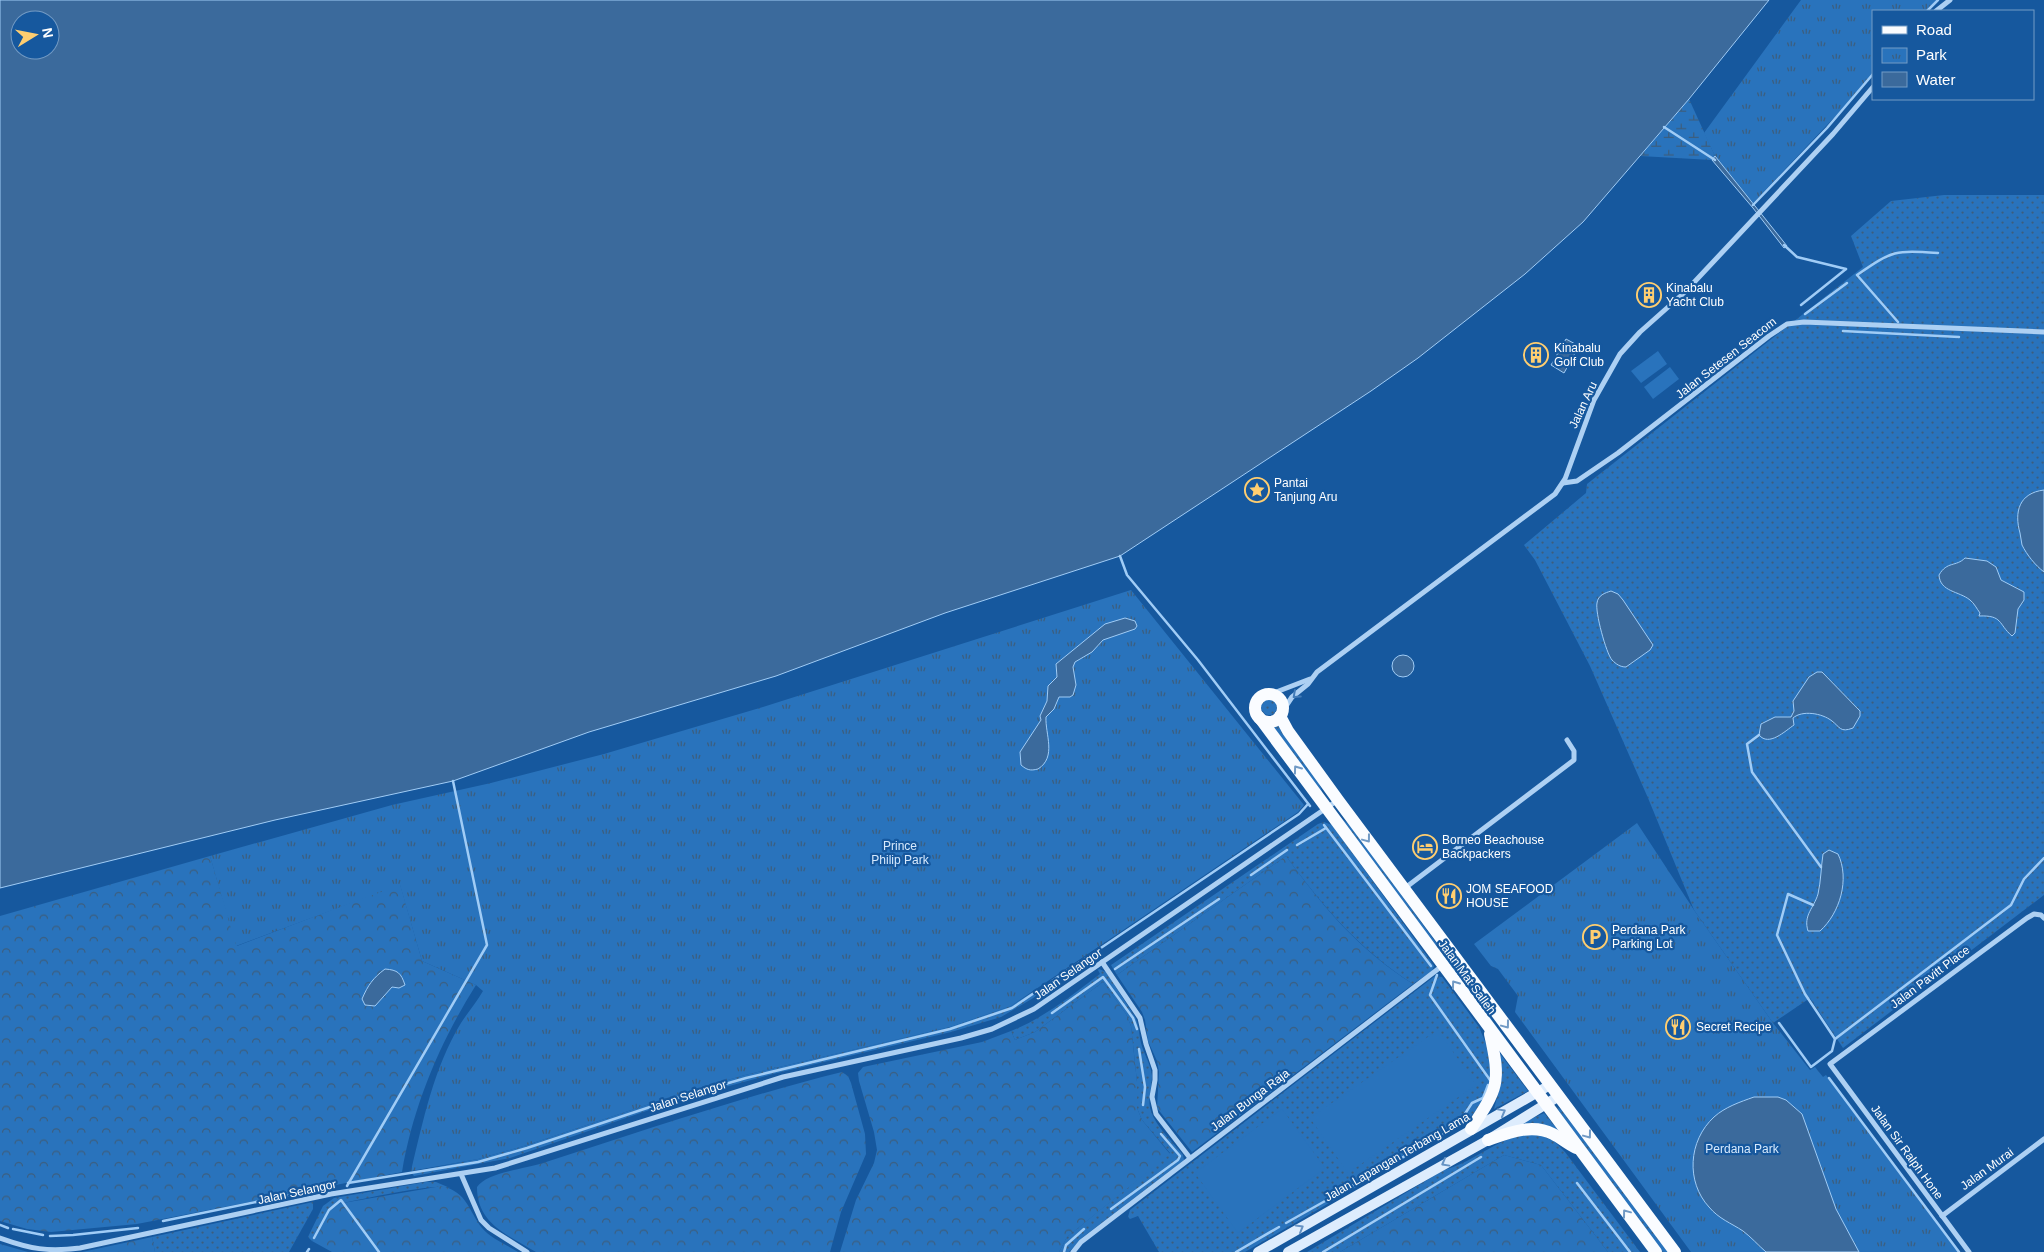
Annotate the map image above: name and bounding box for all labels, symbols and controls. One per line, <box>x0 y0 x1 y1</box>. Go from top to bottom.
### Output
north arrow <box>10 10 60 60</box>
legend <box>1872 10 2034 100</box>
text: Road <box>1916 21 1952 38</box>
text: N <box>39 26 57 39</box>
text: Park <box>1916 46 1947 63</box>
text: Water <box>1916 71 1955 88</box>
place label: Kinabalu Yacht Club <box>1666 281 1724 309</box>
building icon: Kinabalu Yacht Club <box>1636 282 1662 308</box>
street label: Jalan Setesen Seacom <box>1673 314 1779 402</box>
place label: Kinabalu Golf Club <box>1554 341 1604 369</box>
building icon: Kinabalu Golf Club <box>1523 342 1549 368</box>
street label: Jalan Aru <box>1566 379 1600 431</box>
place label: Pantai Tanjung Aru <box>1274 476 1337 504</box>
place icon: Pantai Tanjung Aru <box>1244 477 1270 503</box>
one-way arrow <box>1292 689 1301 698</box>
one-way arrow <box>1294 766 1303 775</box>
one-way arrow <box>1361 833 1370 843</box>
place label: Borneo Beachouse Backpackers <box>1442 833 1544 861</box>
hotel icon: Borneo Beachouse Backpackers <box>1412 834 1438 860</box>
park label: Prince Philip Park <box>871 839 930 867</box>
place label: JOM SEAFOOD HOUSE <box>1466 882 1554 910</box>
restaurant icon: JOM SEAFOOD HOUSE <box>1436 883 1462 909</box>
place label: Perdana Park Parking Lot <box>1612 923 1686 951</box>
parking icon: Perdana Park Parking Lot <box>1582 924 1608 950</box>
street label: Jalan Mat Salleh <box>1435 937 1499 1017</box>
street label: Jalan Pavitt Place <box>1888 943 1973 1011</box>
street label: Jalan Selangor <box>1031 945 1105 1003</box>
one-way arrow <box>1453 981 1461 990</box>
restaurant icon: Secret Recipe <box>1665 1014 1691 1040</box>
one-way arrow <box>1501 1019 1509 1028</box>
place label: Secret Recipe <box>1696 1020 1772 1034</box>
street label: Jalan Bunga Raja <box>1208 1066 1292 1134</box>
street label: Jalan Selangor <box>648 1077 728 1115</box>
street label: Jalan Sir Ralph Hone <box>1868 1102 1946 1202</box>
one-way arrow <box>1496 1108 1505 1118</box>
street label: Jalan Lapangan Terbang Lama <box>1322 1109 1472 1204</box>
one-way arrow <box>1582 1129 1590 1138</box>
park label: Perdana Park <box>1705 1142 1780 1156</box>
street label: Jalan Murai <box>1958 1145 2016 1193</box>
one-way arrow <box>1442 1157 1451 1167</box>
street label: Jalan Selangor <box>256 1177 338 1207</box>
one-way arrow <box>1624 1210 1632 1219</box>
one-way arrow <box>1294 1224 1303 1234</box>

